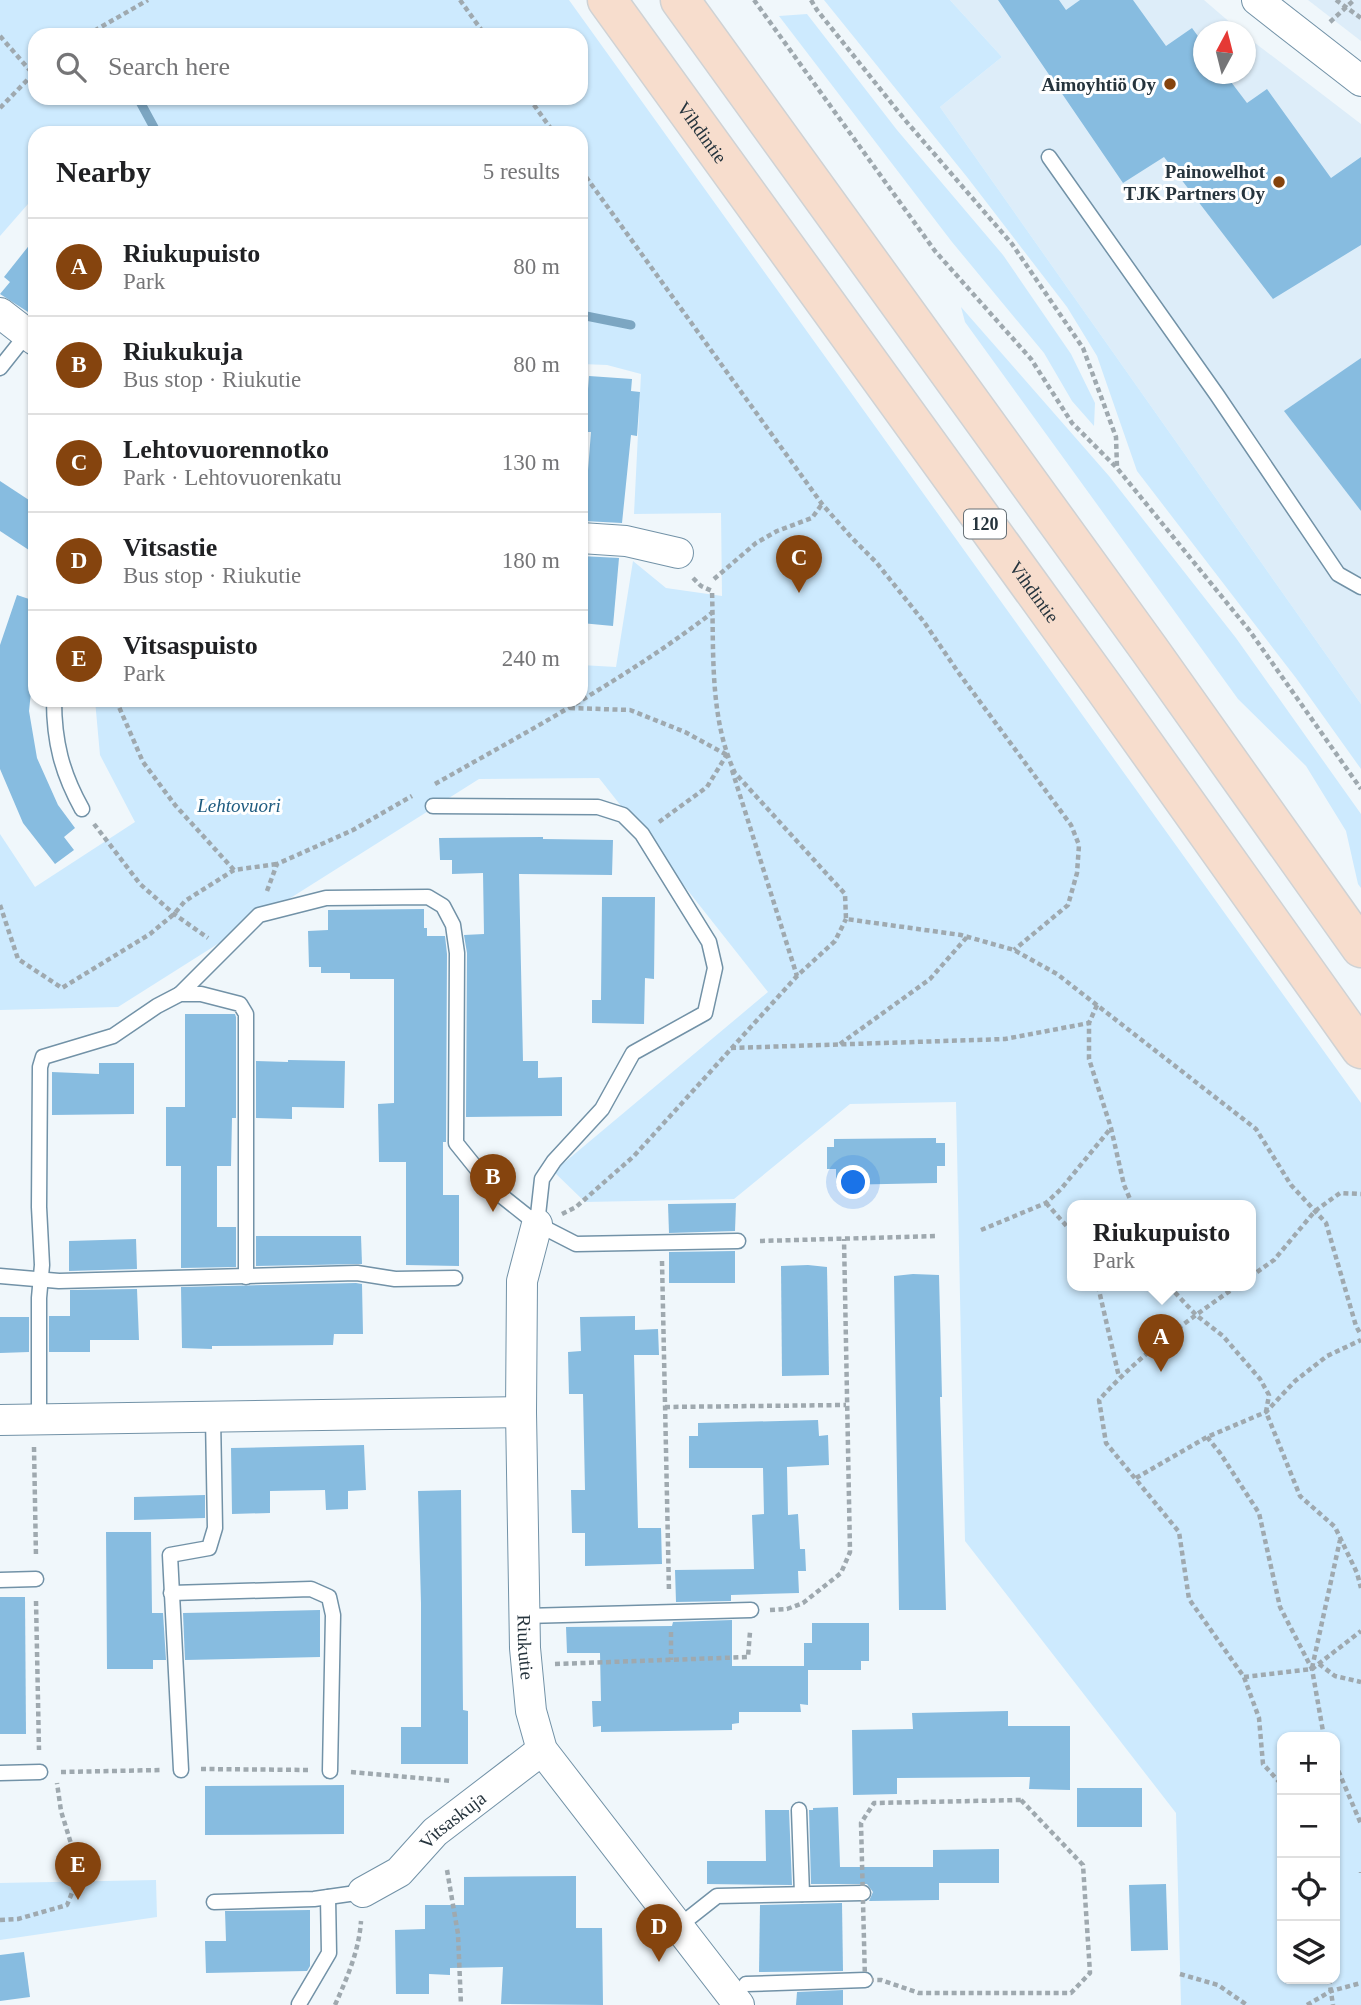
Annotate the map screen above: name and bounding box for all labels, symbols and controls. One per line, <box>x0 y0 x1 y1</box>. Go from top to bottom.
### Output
north arrow <box>1193 21 1256 84</box>
search box <box>28 28 588 105</box>
icon: search <box>52 48 90 86</box>
text: Search here <box>108 52 230 81</box>
place label: Aimoyhtiö Oy <box>1041 74 1156 95</box>
marker: Aimoyhtiö Oy <box>1162 76 1178 92</box>
street label: Vihdintie <box>673 97 732 167</box>
text: Nearby <box>56 155 151 188</box>
text: 5 results <box>483 159 560 184</box>
place label: Painowelhot TJK Partners Oy <box>1124 161 1266 204</box>
marker: Painowelhot TJK Partners Oy <box>1271 174 1287 190</box>
text: Riukupuisto <box>123 239 260 268</box>
text: A <box>71 254 87 279</box>
text: 80 m <box>513 254 560 279</box>
text: Park <box>123 269 165 294</box>
text: Riukukuja <box>123 337 243 366</box>
text: B <box>71 352 87 377</box>
text: 80 m <box>513 352 560 377</box>
text: Bus stop · Riukutie <box>123 367 301 392</box>
text: Lehtovuorennotko <box>123 435 329 464</box>
text: C <box>71 450 87 475</box>
text: 130 m <box>502 450 560 475</box>
text: Park · Lehtovuorenkatu <box>123 465 341 490</box>
road number: 120 <box>964 510 1006 538</box>
text: Vitsastie <box>123 533 217 562</box>
pin: C <box>776 535 822 593</box>
text: D <box>71 548 87 573</box>
text: 180 m <box>502 548 560 573</box>
street label: Vihdintie <box>1005 557 1064 626</box>
text: Bus stop · Riukutie <box>123 563 301 588</box>
text: Vitsaspuisto <box>123 631 258 660</box>
text: E <box>71 646 87 671</box>
text: 240 m <box>502 646 560 671</box>
text: Park <box>123 661 165 686</box>
park label: Lehtovuori <box>196 795 281 816</box>
pin: B <box>470 1154 516 1212</box>
your location <box>836 1165 870 1199</box>
popup <box>1067 1200 1256 1291</box>
text: Riukupuisto <box>1093 1218 1230 1247</box>
text: Park <box>1093 1248 1135 1273</box>
pin: A <box>1138 1314 1184 1372</box>
street label: Riukutie <box>514 1614 538 1681</box>
map controls <box>1277 1732 1340 1984</box>
button: + <box>1277 1732 1340 1795</box>
street label: Vitsaskuja <box>415 1786 490 1853</box>
button: − <box>1277 1795 1340 1858</box>
pin: E <box>55 1842 101 1900</box>
button: locate <box>1277 1858 1340 1921</box>
pin: D <box>636 1904 682 1962</box>
button: layers <box>1277 1921 1340 1984</box>

